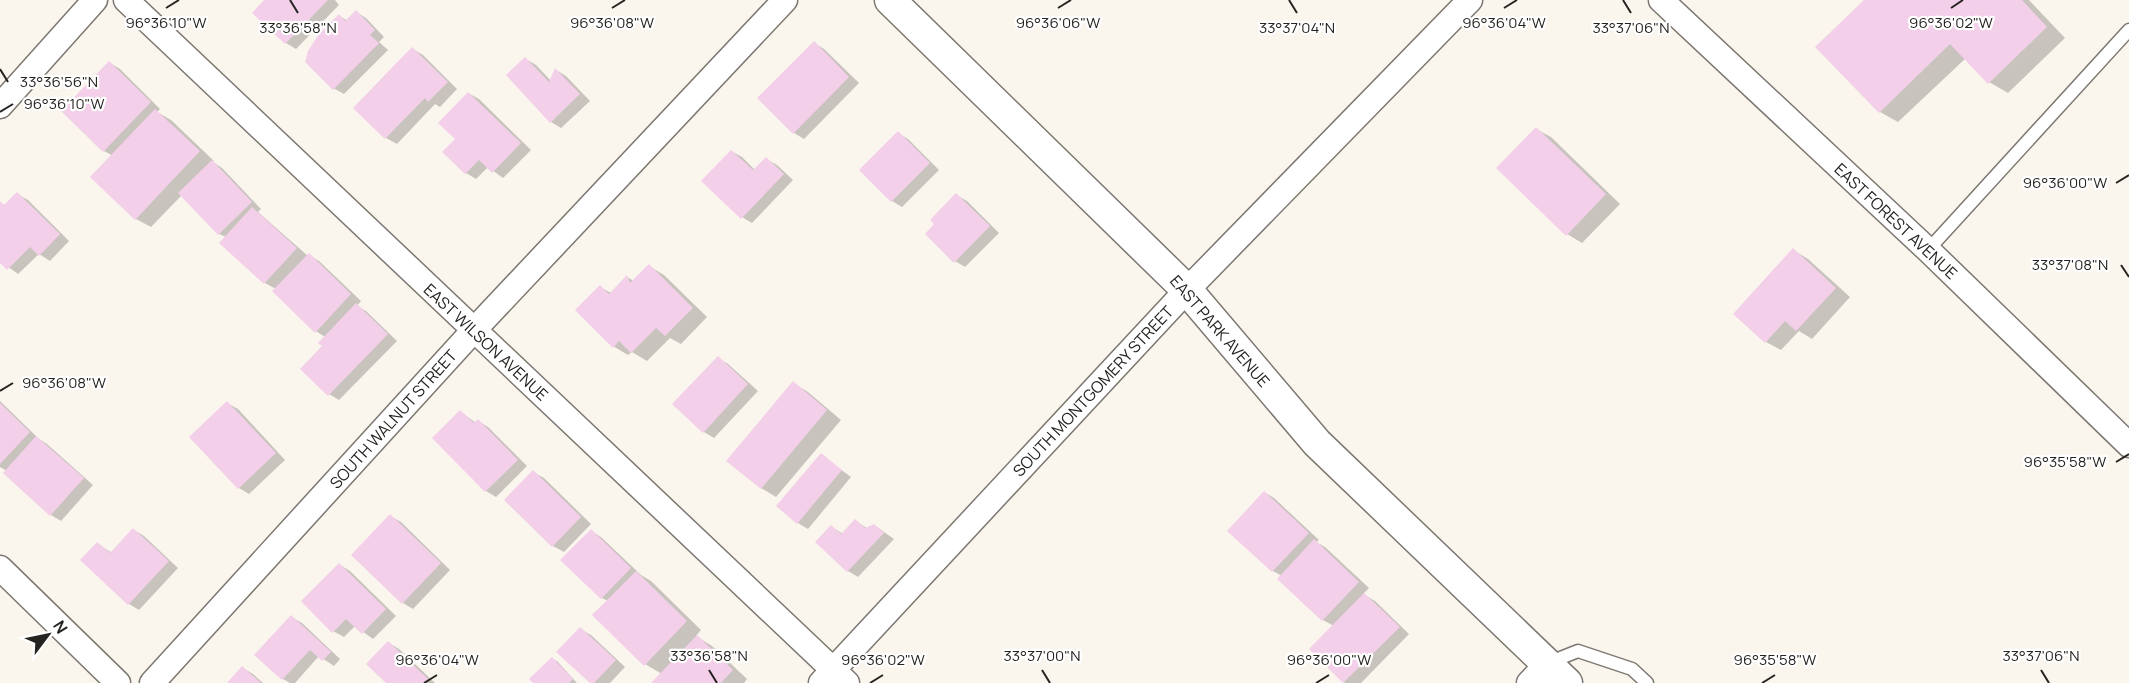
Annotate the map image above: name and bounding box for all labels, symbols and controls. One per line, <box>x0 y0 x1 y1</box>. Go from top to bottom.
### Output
text: 96°36'10"W <box>125 12 207 33</box>
text: 96°36'08"W <box>570 12 654 33</box>
text: 96°36'06"W <box>1016 12 1100 33</box>
text: 96°36'04"W <box>1462 12 1546 33</box>
text: 96°36'02"W <box>1909 12 1993 33</box>
text: 33°36'58"N <box>259 17 337 38</box>
text: 33°37'04"N <box>1259 17 1335 38</box>
text: 33°37'06"N <box>1593 17 1669 38</box>
text: 33°36'56"N <box>20 71 98 92</box>
text: 96°36'10"W <box>23 93 105 114</box>
street label: EAST FOREST AVENUE <box>1830 158 1962 284</box>
text: 96°36'00"W <box>2023 172 2107 193</box>
text: 33°37'08"N <box>2032 254 2108 275</box>
street label: EAST PARK AVENUE <box>1165 270 1275 392</box>
street label: EAST WILSON AVENUE <box>419 279 553 405</box>
street label: SOUTH MONTGOMERY STREET <box>1008 301 1178 481</box>
street label: SOUTH WALNUT STREET <box>325 344 462 493</box>
text: 96°36'08"W <box>22 372 106 393</box>
text: 96°35'58"W <box>2024 451 2106 472</box>
north arrow <box>18 605 78 665</box>
text: N <box>48 616 73 638</box>
text: 33°36'58"N <box>670 645 748 666</box>
text: 33°37'00"N <box>1004 645 1080 666</box>
text: 33°37'06"N <box>2003 645 2079 666</box>
text: 96°36'04"W <box>395 649 479 670</box>
text: 96°36'02"W <box>841 649 925 670</box>
text: 96°36'00"W <box>1287 649 1371 670</box>
text: 96°35'58"W <box>1734 649 1816 670</box>

